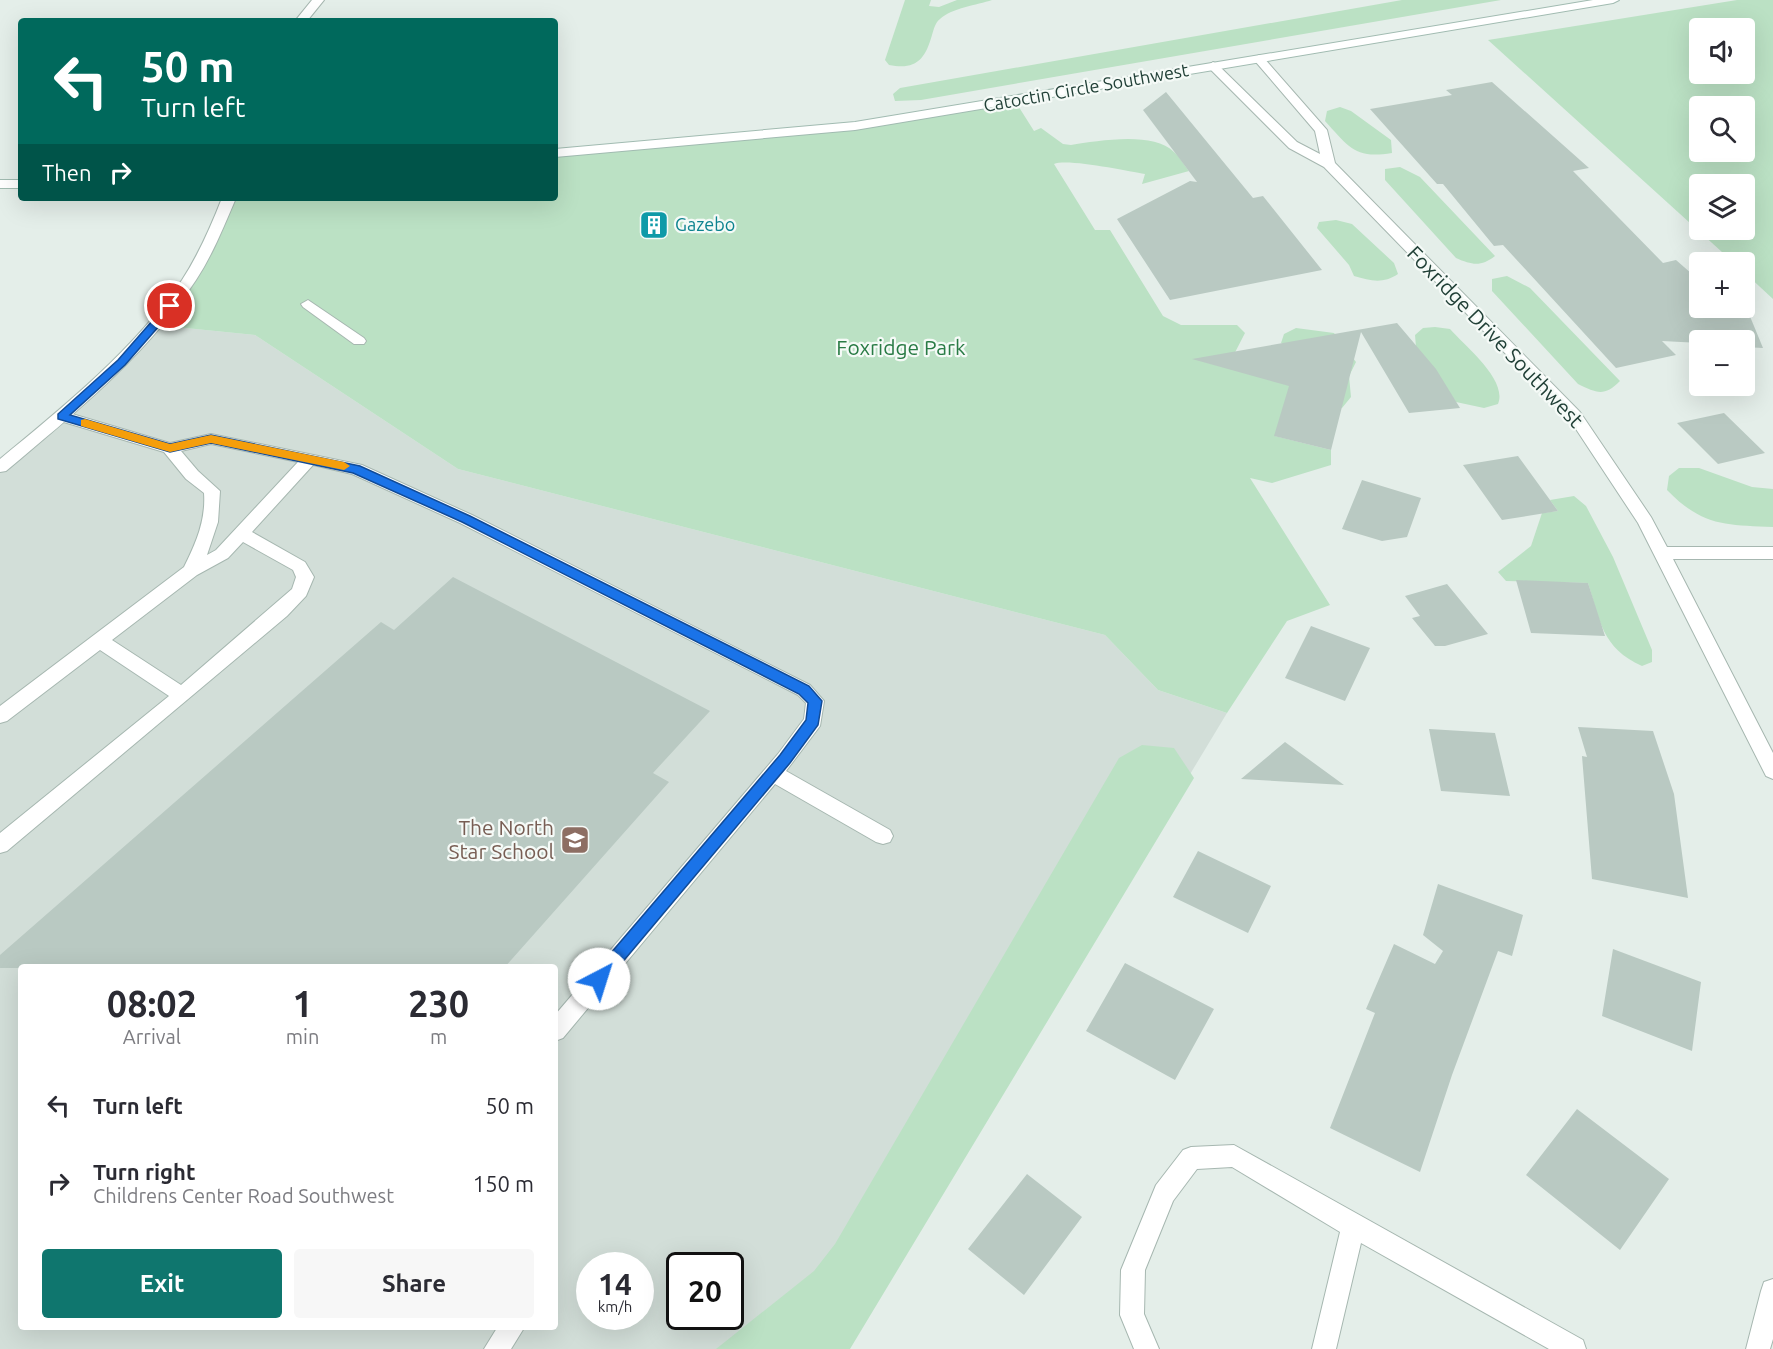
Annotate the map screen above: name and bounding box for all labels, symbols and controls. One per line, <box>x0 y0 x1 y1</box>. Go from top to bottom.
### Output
map controls <box>1689 18 1755 396</box>
button: sound <box>1689 18 1755 84</box>
icon: left <box>42 42 120 120</box>
text: 50 m <box>141 43 235 90</box>
street label: Catoctin Circle Southwest <box>982 59 1190 115</box>
text: Turn left <box>141 92 245 122</box>
button: search <box>1689 96 1755 162</box>
icon: right <box>104 156 137 189</box>
text: Then <box>42 160 92 185</box>
button: layers <box>1689 174 1755 240</box>
building icon: Gazebo <box>638 209 670 241</box>
place label: Gazebo <box>675 214 735 234</box>
street label: Foxridge Drive Southwest <box>1403 241 1589 432</box>
button: + <box>1689 252 1755 318</box>
pin <box>144 280 195 331</box>
icon: arrive <box>153 289 186 322</box>
button: − <box>1689 330 1755 396</box>
park label: Foxridge Park <box>836 335 966 359</box>
place label: The North Star School <box>448 815 554 863</box>
school or university icon: The North Star School <box>559 824 591 856</box>
position arrow <box>567 947 631 1011</box>
text: 08:02 <box>107 983 197 1024</box>
text: 1 <box>292 983 313 1024</box>
text: 230 <box>408 983 469 1024</box>
text: Arrival <box>123 1025 181 1048</box>
text: min <box>286 1025 319 1048</box>
text: m <box>430 1025 447 1048</box>
icon: left <box>42 1089 75 1122</box>
text: Turn left <box>93 1093 183 1118</box>
text: 50 m <box>485 1093 534 1118</box>
text: Turn right <box>93 1159 195 1184</box>
icon: right <box>42 1167 75 1200</box>
text: 150 m <box>473 1171 534 1196</box>
text: Childrens Center Road Southwest <box>93 1184 394 1207</box>
button: Exit <box>42 1249 282 1318</box>
button: Share <box>294 1249 534 1318</box>
speed limit sign: 20 <box>666 1252 744 1330</box>
text: 14 <box>598 1267 632 1301</box>
text: km/h <box>598 1298 632 1315</box>

